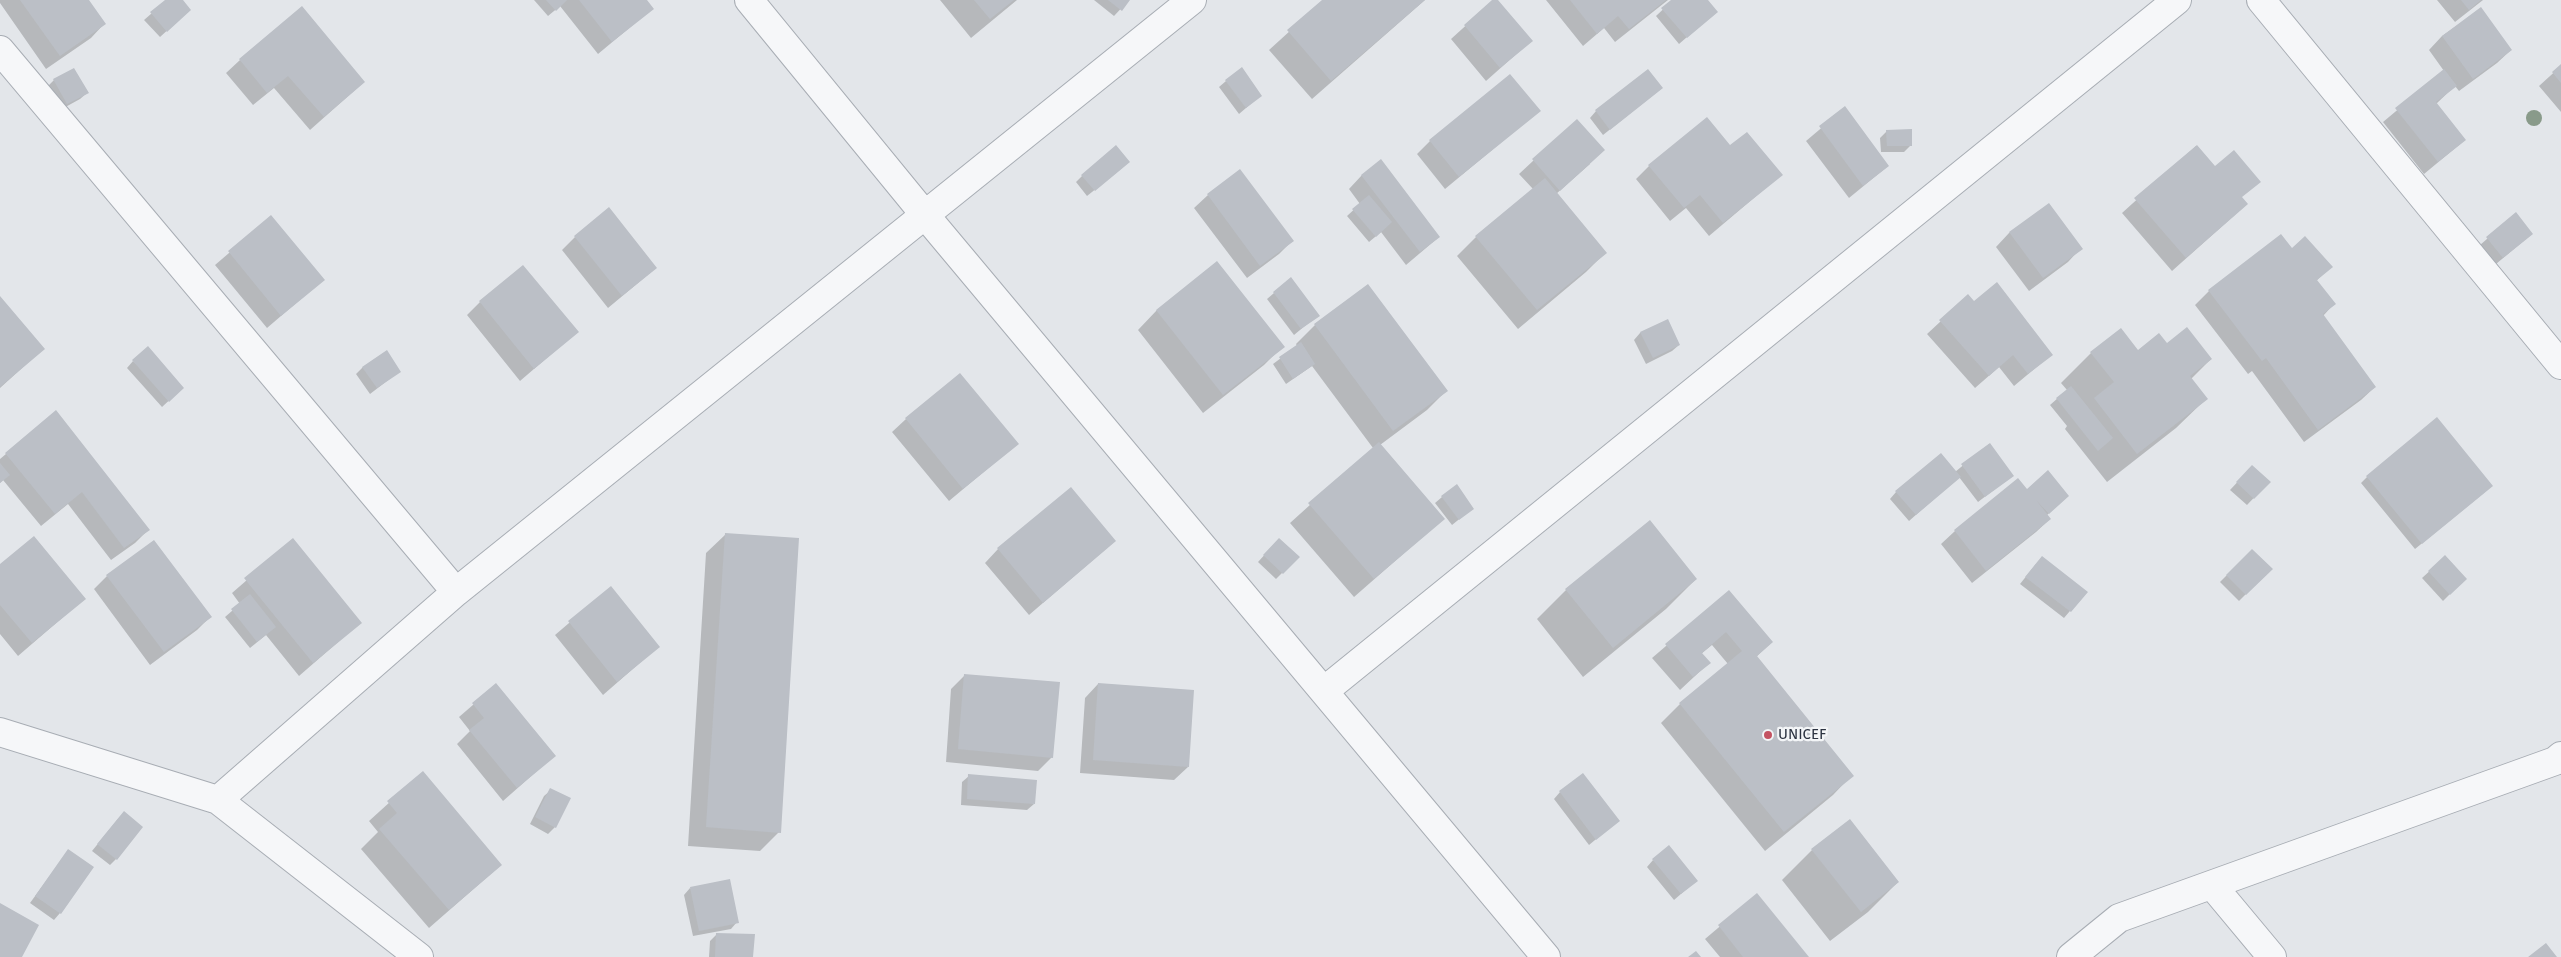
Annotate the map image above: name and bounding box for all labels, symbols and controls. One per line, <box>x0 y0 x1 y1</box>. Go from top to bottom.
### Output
place label: UNICEF <box>1778 726 1826 744</box>
marker: UNICEF <box>1762 729 1774 741</box>

